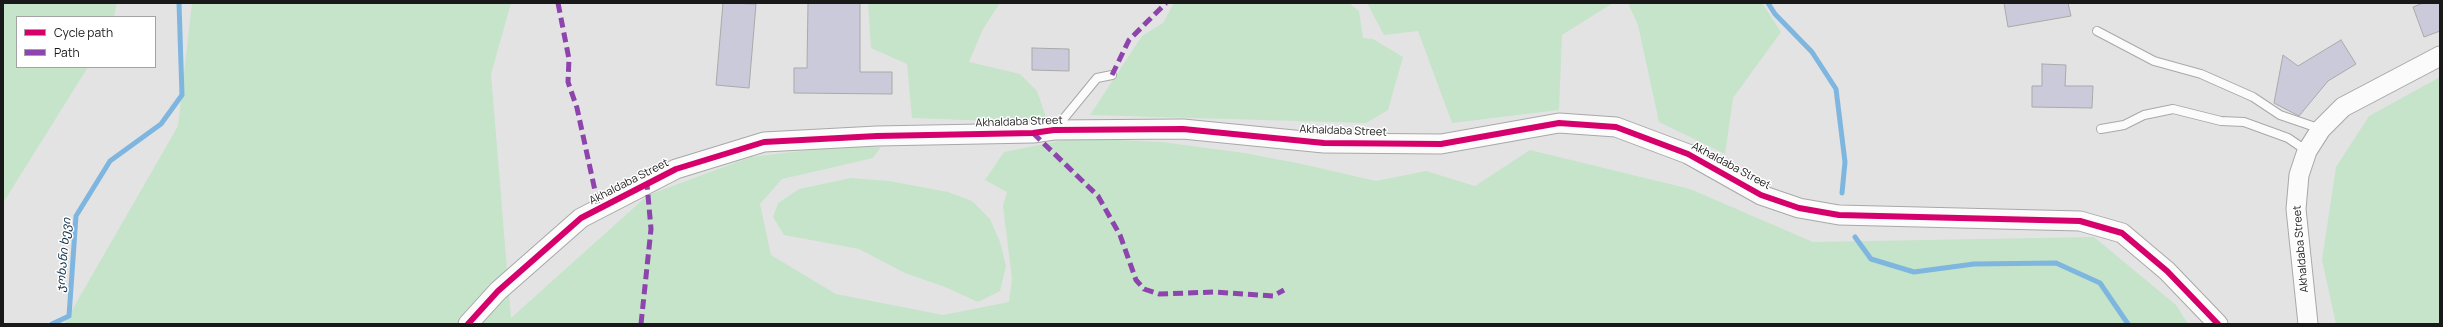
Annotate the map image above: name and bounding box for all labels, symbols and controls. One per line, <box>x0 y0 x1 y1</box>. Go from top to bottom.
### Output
legend <box>16 16 156 68</box>
text: Cycle path <box>54 24 113 41</box>
text: Path <box>54 44 80 61</box>
street label: Akhaldaba Street <box>975 114 1063 130</box>
street label: Akhaldaba Street <box>1299 123 1387 139</box>
street label: Akhaldaba Street <box>1689 140 1773 192</box>
street label: Akhaldaba Street <box>587 156 671 208</box>
street label: Akhaldaba Street <box>2291 205 2311 293</box>
water label: ჯოხანი ხევი <box>54 217 74 293</box>

